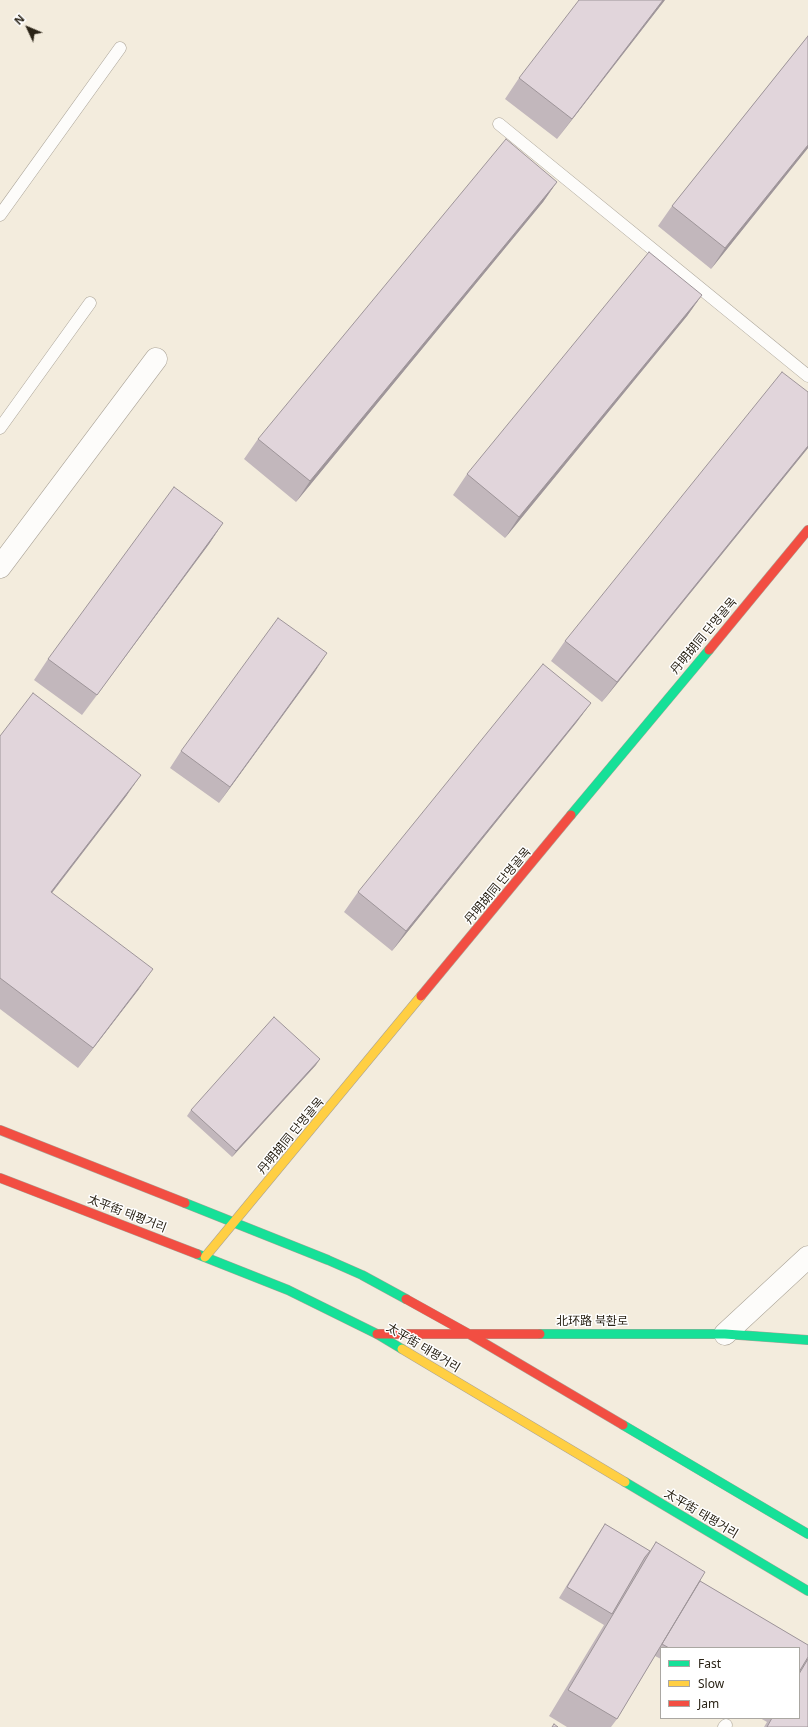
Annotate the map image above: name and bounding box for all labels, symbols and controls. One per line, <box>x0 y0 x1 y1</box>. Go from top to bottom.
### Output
north arrow <box>8 8 48 48</box>
text: N <box>10 11 28 28</box>
street label: 丹明胡同 단명골목 <box>668 595 740 677</box>
street label: 丹明胡同 단명골목 <box>462 845 534 927</box>
street label: 丹明胡同 단명골목 <box>255 1095 327 1177</box>
street label: 太平街 태평거리 <box>86 1192 168 1236</box>
street label: 北环路 북환로 <box>556 1315 628 1329</box>
street label: 太平街 태평거리 <box>384 1320 462 1376</box>
street label: 太平街 태평거리 <box>662 1486 740 1542</box>
legend <box>660 1647 800 1719</box>
text: Fast <box>698 1655 721 1672</box>
text: Slow <box>698 1675 724 1692</box>
text: Jam <box>698 1695 719 1712</box>

